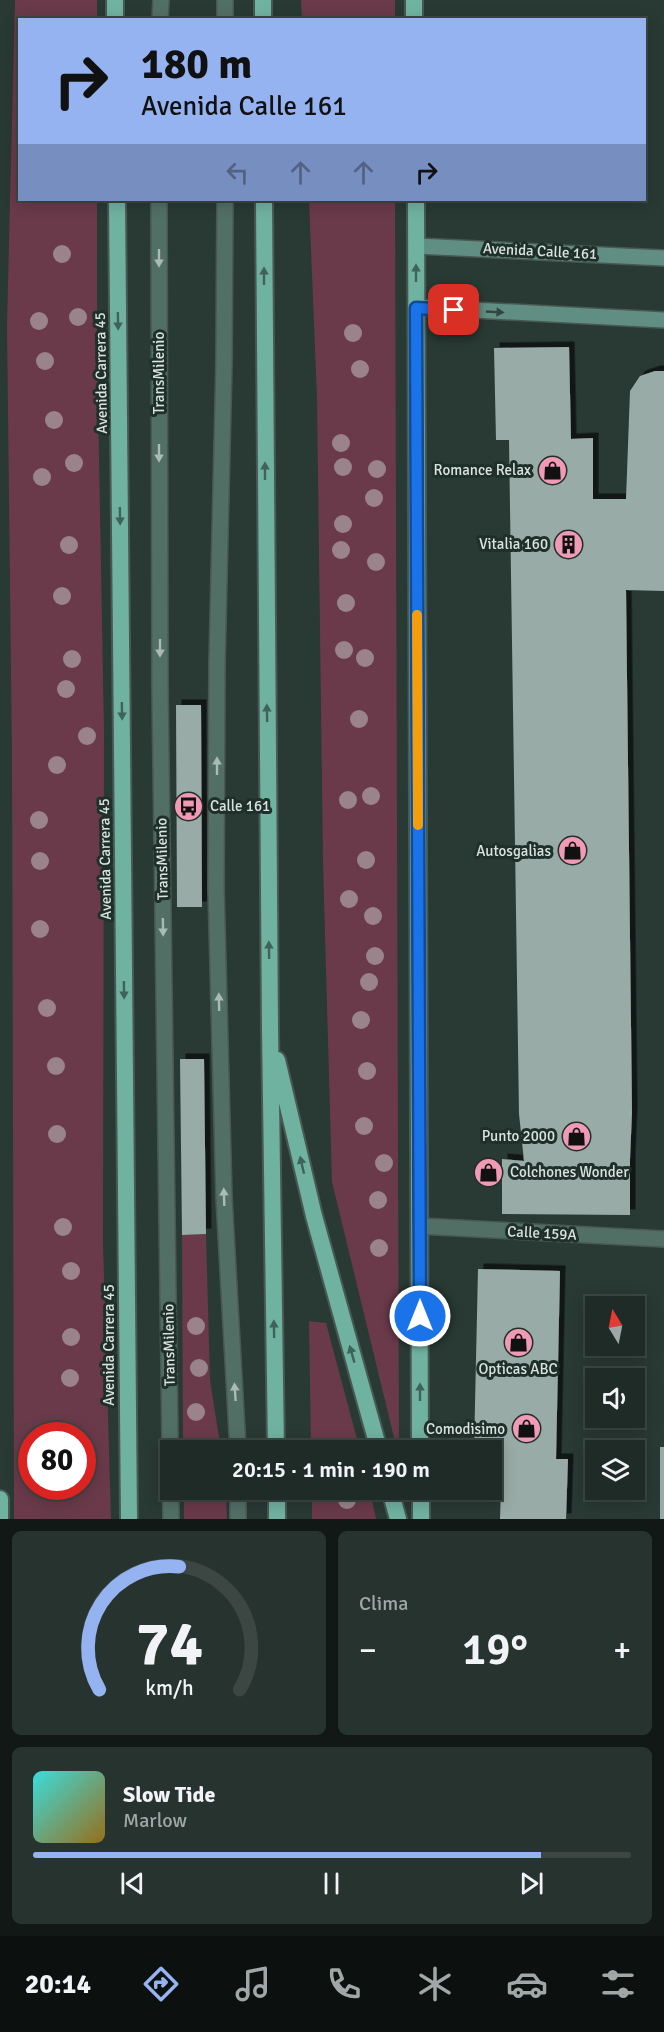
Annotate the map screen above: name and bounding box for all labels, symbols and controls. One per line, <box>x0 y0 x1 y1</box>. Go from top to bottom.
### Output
text: 180 m <box>141 39 252 90</box>
icon: right <box>42 42 120 120</box>
text: Avenida Calle 161 <box>141 90 347 123</box>
icon: left <box>221 156 254 189</box>
icon: ahead <box>284 156 317 189</box>
icon: ahead <box>347 156 380 189</box>
icon: right <box>410 156 443 189</box>
street label: Avenida Calle 161 <box>482 239 598 263</box>
one-way arrow <box>154 248 164 267</box>
one-way arrow <box>411 264 421 283</box>
one-way arrow <box>259 266 269 285</box>
pin <box>428 284 479 335</box>
icon: arrive <box>437 293 470 326</box>
one-way arrow <box>486 307 505 316</box>
one-way arrow <box>113 311 123 330</box>
street label: Avenida Carrera 45 <box>91 312 111 434</box>
street label: TransMilenio <box>150 332 168 414</box>
one-way arrow <box>154 443 164 462</box>
shop icon: Romance Relax <box>536 454 568 486</box>
one-way arrow <box>260 461 270 480</box>
place label: Romance Relax <box>434 461 531 479</box>
one-way arrow <box>115 506 125 525</box>
building icon: Vitalia 160 <box>553 528 585 560</box>
place label: Vitalia 160 <box>479 535 548 553</box>
one-way arrow <box>155 638 165 657</box>
one-way arrow <box>117 701 127 720</box>
one-way arrow <box>262 703 272 722</box>
one-way arrow <box>212 756 222 775</box>
bus stop icon: Calle 161 <box>173 790 205 822</box>
place label: Calle 161 <box>210 797 270 815</box>
street label: Avenida Carrera 45 <box>95 798 115 920</box>
street label: TransMilenio <box>152 817 172 900</box>
shop icon: Autosgalias <box>556 835 588 867</box>
place label: Autosgalias <box>476 842 551 860</box>
one-way arrow <box>158 917 168 936</box>
one-way arrow <box>264 940 274 959</box>
one-way arrow <box>119 980 129 999</box>
one-way arrow <box>215 993 224 1012</box>
shop icon: Punto 2000 <box>560 1120 592 1152</box>
place label: Punto 2000 <box>482 1127 555 1145</box>
one-way arrow <box>296 1156 306 1175</box>
shop icon: Colchones Wonder <box>473 1156 505 1188</box>
place label: Colchones Wonder <box>510 1163 629 1181</box>
one-way arrow <box>220 1188 229 1207</box>
street label: Calle 159A <box>507 1222 577 1244</box>
street label: Avenida Carrera 45 <box>100 1284 118 1406</box>
position arrow <box>388 1284 452 1348</box>
north arrow <box>585 1296 645 1356</box>
map controls <box>585 1296 645 1500</box>
street label: TransMilenio <box>159 1303 179 1386</box>
one-way arrow <box>269 1320 279 1339</box>
shop icon: Opticas ABC <box>502 1326 534 1358</box>
one-way arrow <box>347 1345 356 1363</box>
place label: Opticas ABC <box>479 1360 558 1378</box>
button: sound <box>585 1368 645 1428</box>
one-way arrow <box>231 1383 240 1402</box>
one-way arrow <box>415 1383 425 1402</box>
shop icon: Comodisimo <box>510 1413 542 1445</box>
place label: Comodisimo <box>426 1420 505 1438</box>
speed limit sign: 80 <box>18 1422 96 1500</box>
button: layers <box>585 1440 645 1500</box>
text: 20:15 · 1 min · 190 m <box>232 1456 430 1483</box>
text: Clima <box>359 1591 408 1616</box>
text: 74 <box>135 1605 203 1682</box>
text: 19° <box>462 1622 528 1677</box>
text: − <box>359 1630 377 1671</box>
text: + <box>613 1630 631 1671</box>
text: km/h <box>145 1675 193 1701</box>
text: Slow Tide <box>123 1781 215 1808</box>
text: Marlow <box>123 1808 187 1833</box>
icon: previous <box>116 1867 149 1900</box>
icon: pause <box>315 1867 348 1900</box>
icon: next <box>515 1867 548 1900</box>
icon: directions <box>140 1963 182 2005</box>
icon: music <box>232 1963 274 2005</box>
icon: phone <box>323 1963 365 2005</box>
icon: climate <box>414 1963 456 2005</box>
icon: car <box>506 1963 548 2005</box>
icon: filters <box>597 1963 639 2005</box>
text: 20:14 <box>25 1968 91 2001</box>

